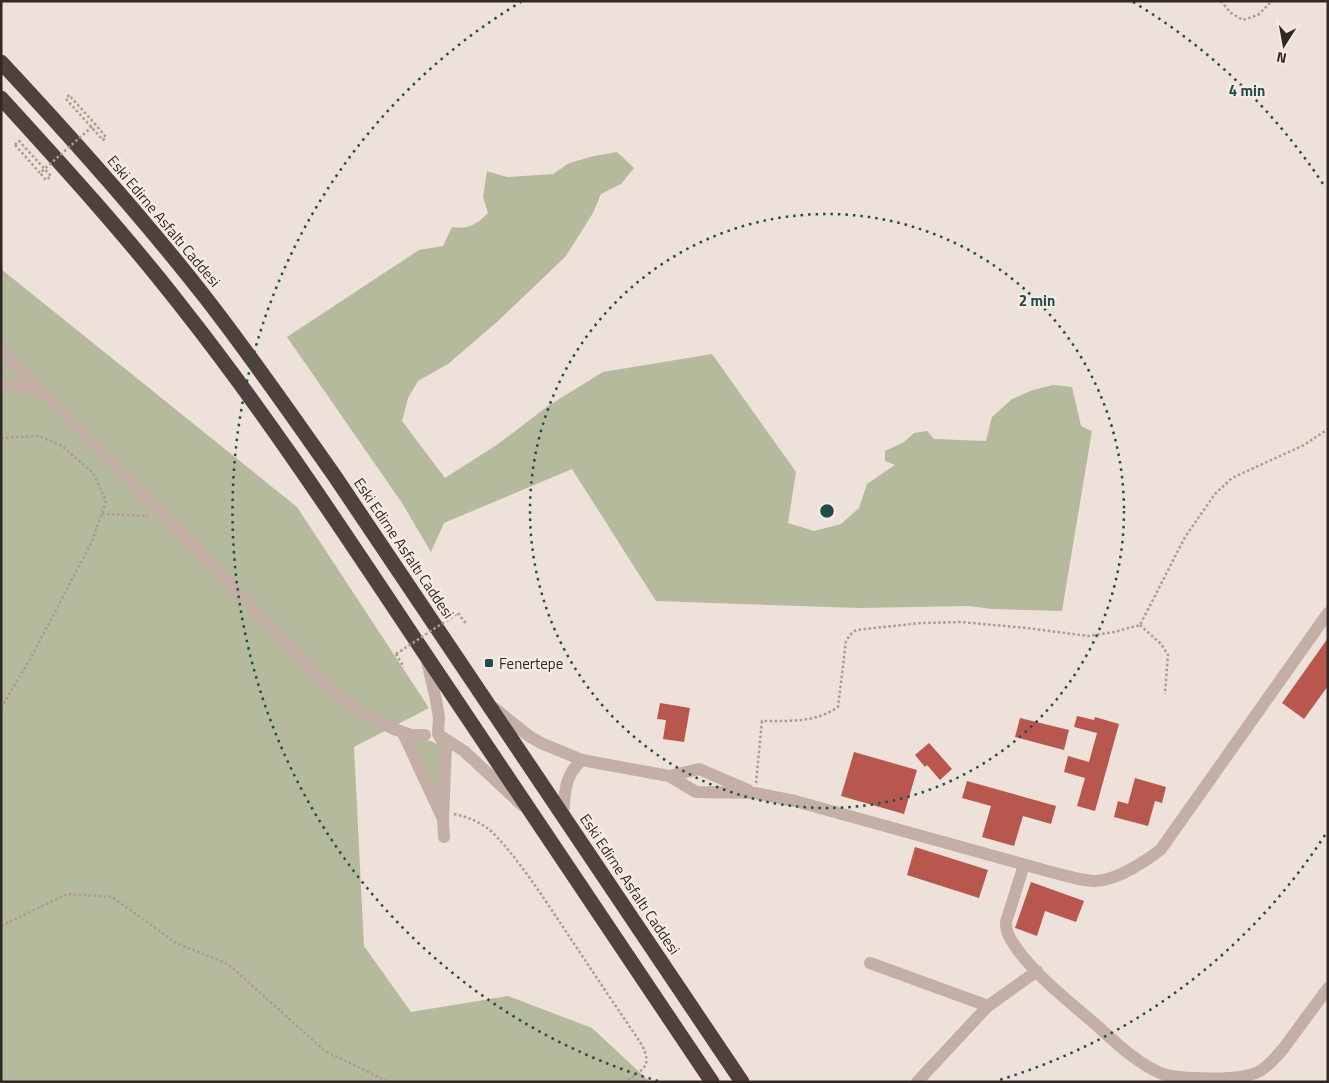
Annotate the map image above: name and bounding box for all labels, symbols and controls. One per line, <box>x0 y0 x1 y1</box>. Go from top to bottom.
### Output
north arrow <box>1259 20 1309 70</box>
text: N <box>1275 47 1288 69</box>
text: 4 min <box>1229 79 1265 102</box>
street label: Eski Edirne Asfaltı Caddesi <box>102 150 226 292</box>
text: 2 min <box>1019 289 1055 312</box>
street label: Eski Edirne Asfaltı Caddesi <box>348 473 460 623</box>
centre of rings <box>818 502 836 520</box>
place label: Fenertepe <box>499 652 563 675</box>
marker: Fenertepe <box>483 657 495 669</box>
street label: Eski Edirne Asfaltı Caddesi <box>574 809 686 959</box>

